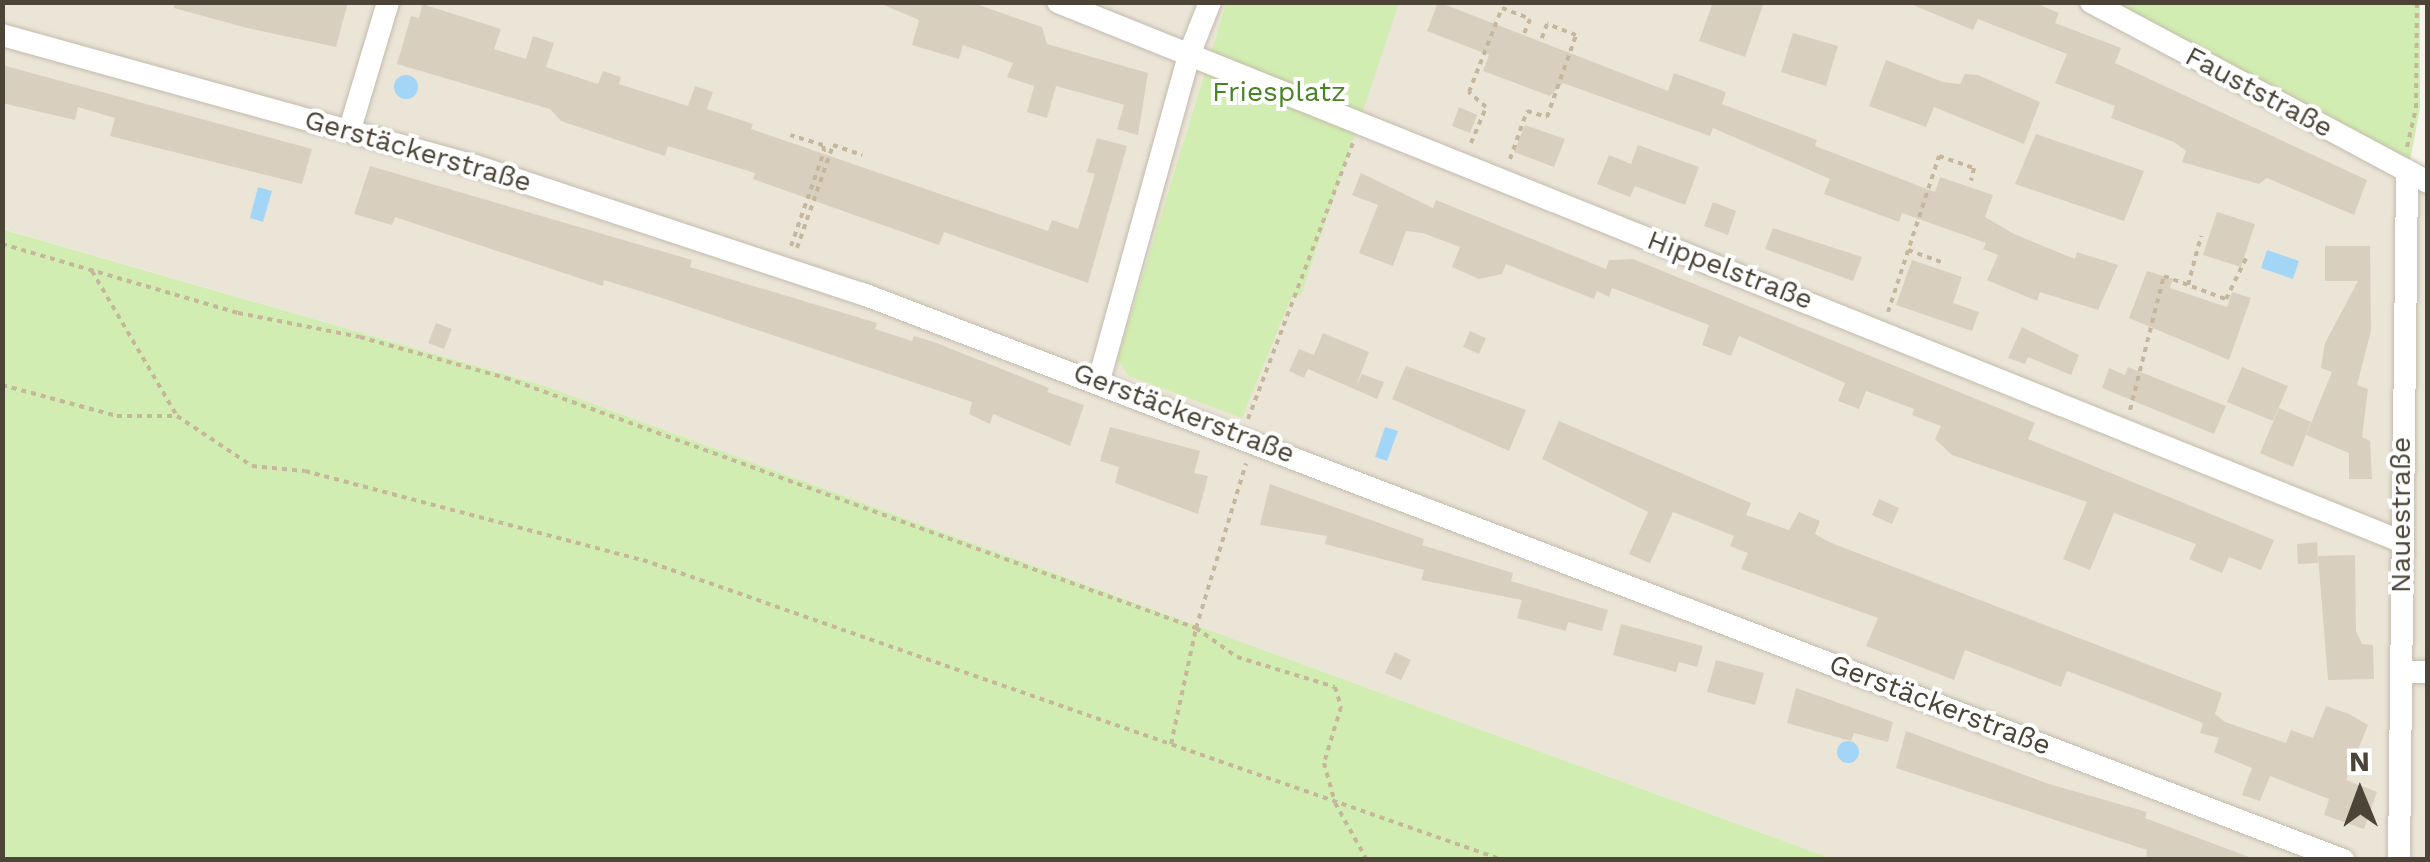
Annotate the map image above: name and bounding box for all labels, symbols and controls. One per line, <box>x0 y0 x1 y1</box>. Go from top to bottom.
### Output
street label: Fauststraße <box>2180 39 2338 145</box>
park label: Friesplatz <box>1212 75 1346 109</box>
street label: Gerstäckerstraße <box>301 103 535 199</box>
street label: Hippelstraße <box>1642 223 1818 317</box>
street label: Gerstäckerstraße <box>1069 355 1299 471</box>
street label: Nauestraße <box>2384 437 2418 593</box>
street label: Gerstäckerstraße <box>1825 647 2055 763</box>
north arrow <box>2310 742 2410 842</box>
text: N <box>2349 745 2370 778</box>

